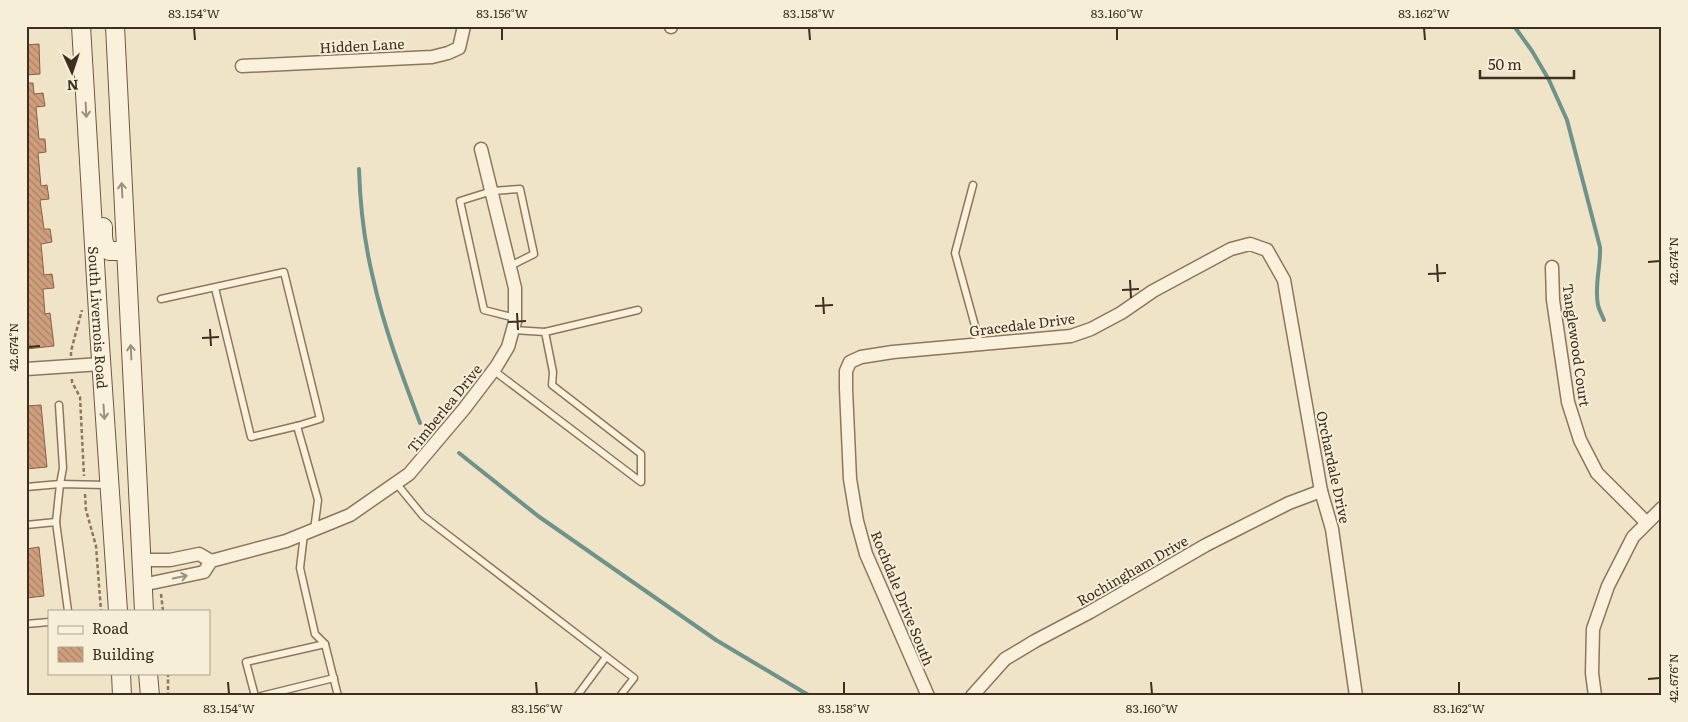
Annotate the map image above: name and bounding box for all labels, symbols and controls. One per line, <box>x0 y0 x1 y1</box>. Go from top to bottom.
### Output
text: 83.154°W <box>168 4 220 22</box>
text: 83.156°W <box>476 4 528 22</box>
text: 83.158°W <box>783 4 835 22</box>
text: 83.160°W <box>1091 4 1143 22</box>
text: 83.162°W <box>1398 4 1450 22</box>
street label: Hidden Lane <box>319 33 405 57</box>
north arrow <box>48 48 98 98</box>
scale bar <box>1480 48 1574 80</box>
text: 50 m <box>1488 52 1522 75</box>
text: N <box>66 76 79 96</box>
one-way arrow <box>82 102 91 118</box>
one-way arrow <box>118 182 127 198</box>
text: 42.674°N <box>1664 237 1682 285</box>
street label: South Livernois Road <box>84 246 113 390</box>
street label: Tanglewood Court <box>1558 282 1596 408</box>
street label: Gracedale Drive <box>968 308 1076 340</box>
text: 42.674°N <box>4 323 22 371</box>
one-way arrow <box>126 345 135 361</box>
street label: Timberlea Drive <box>402 359 486 457</box>
one-way arrow <box>100 404 109 420</box>
street label: Orchardale Drive <box>1312 409 1356 525</box>
street label: Rochdale Drive South <box>867 527 939 669</box>
street label: Rochingham Drive <box>1073 530 1191 610</box>
one-way arrow <box>171 572 187 582</box>
legend <box>48 610 210 674</box>
text: Road <box>92 616 128 639</box>
text: Building <box>92 642 154 665</box>
text: 42.676°N <box>1664 653 1682 703</box>
text: 83.154°W <box>203 699 255 717</box>
text: 83.156°W <box>511 699 563 717</box>
text: 83.158°W <box>818 699 870 717</box>
text: 83.160°W <box>1126 699 1178 717</box>
text: 83.162°W <box>1433 699 1485 717</box>

